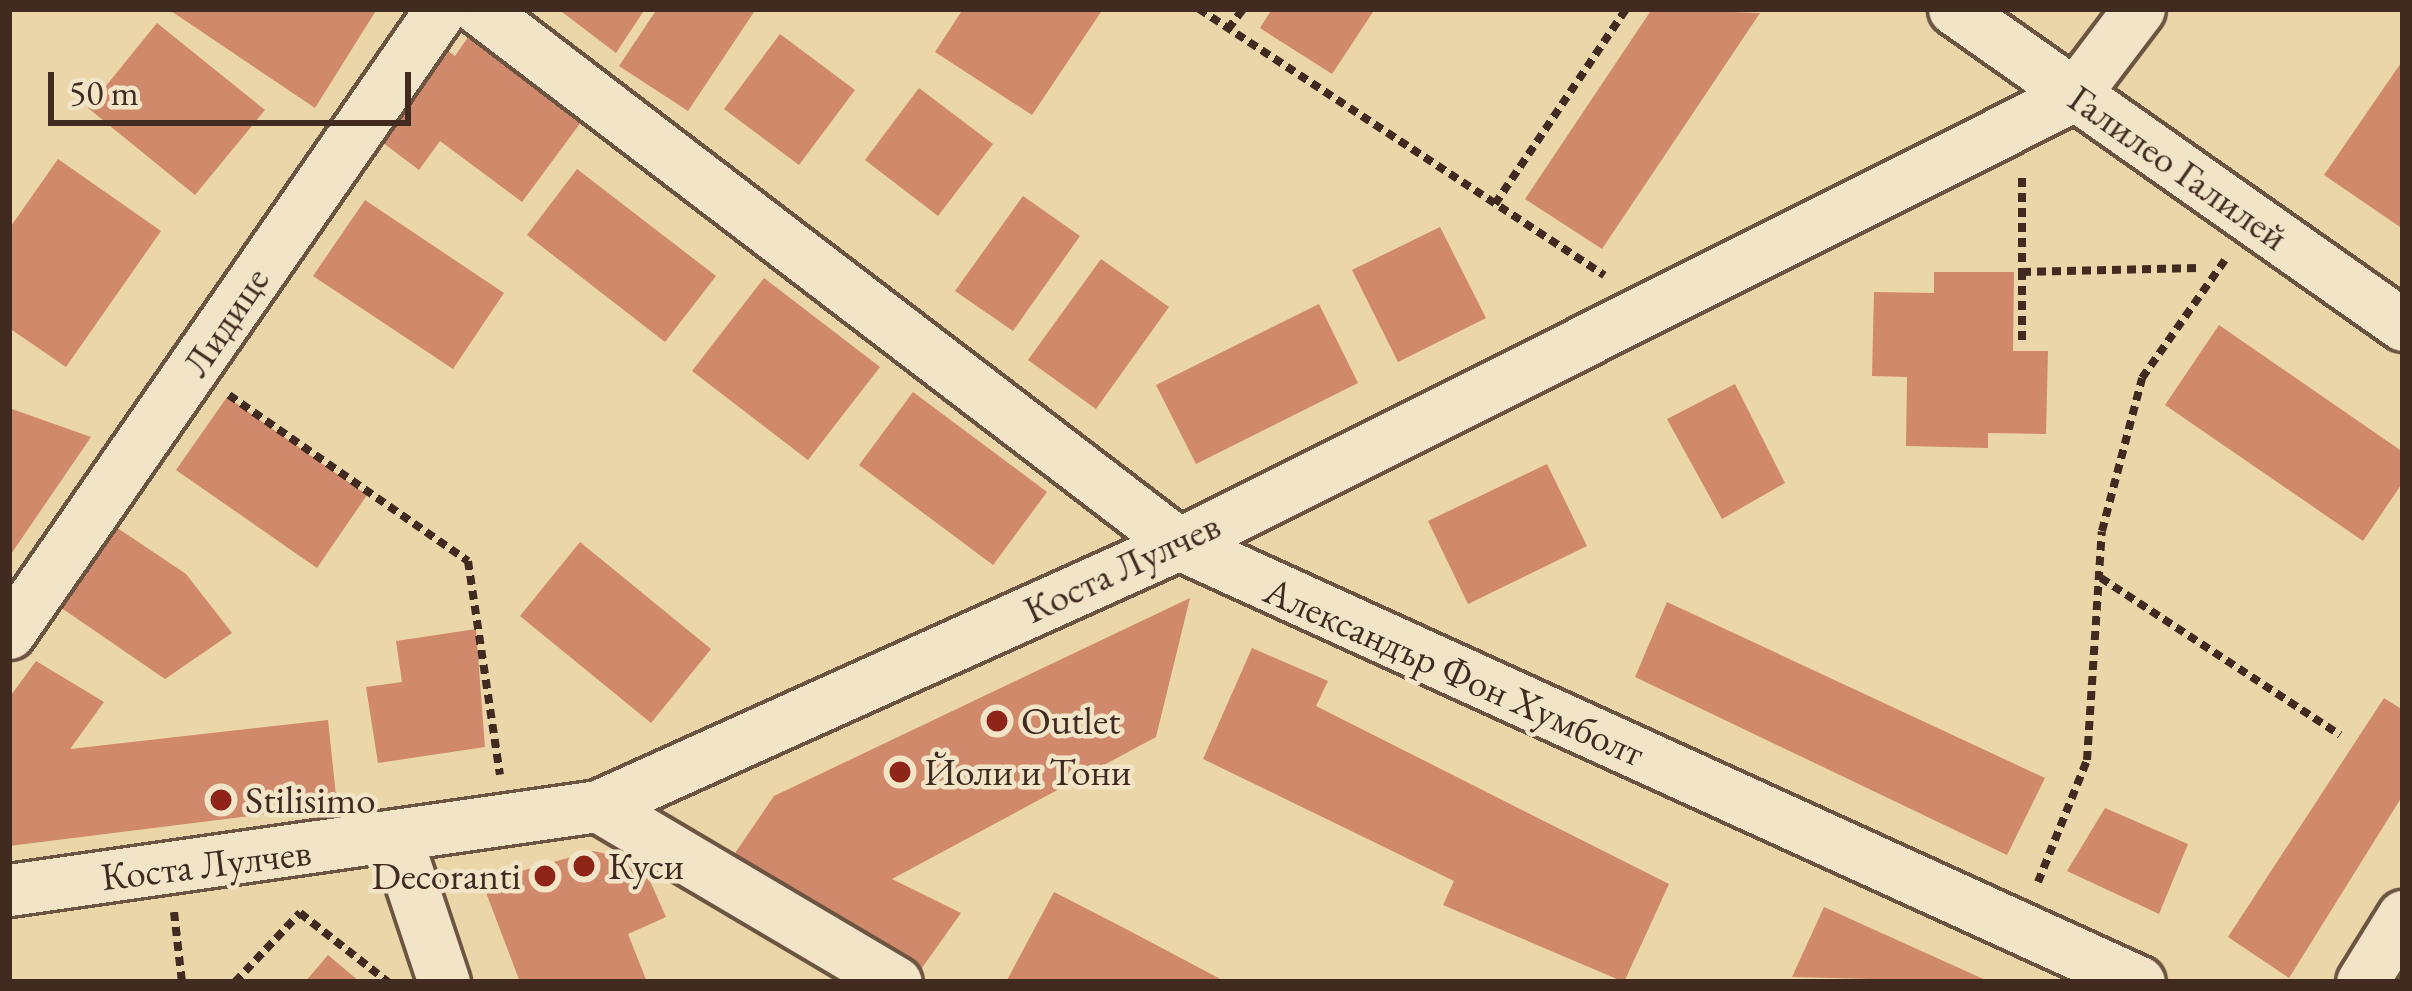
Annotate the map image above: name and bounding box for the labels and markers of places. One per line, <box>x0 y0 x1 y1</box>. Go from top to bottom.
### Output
place label: Outlet <box>1021 698 1120 744</box>
marker: Outlet <box>984 708 1010 734</box>
place label: Йоли и Тони <box>924 749 1131 795</box>
marker: Йоли и Тони <box>887 759 913 785</box>
place label: Stilisimo <box>245 777 376 823</box>
marker: Stilisimo <box>208 787 234 813</box>
place label: Куси <box>608 843 684 889</box>
place label: Decoranti <box>371 853 521 899</box>
marker: Куси <box>571 853 597 879</box>
marker: Decoranti <box>532 863 558 889</box>

